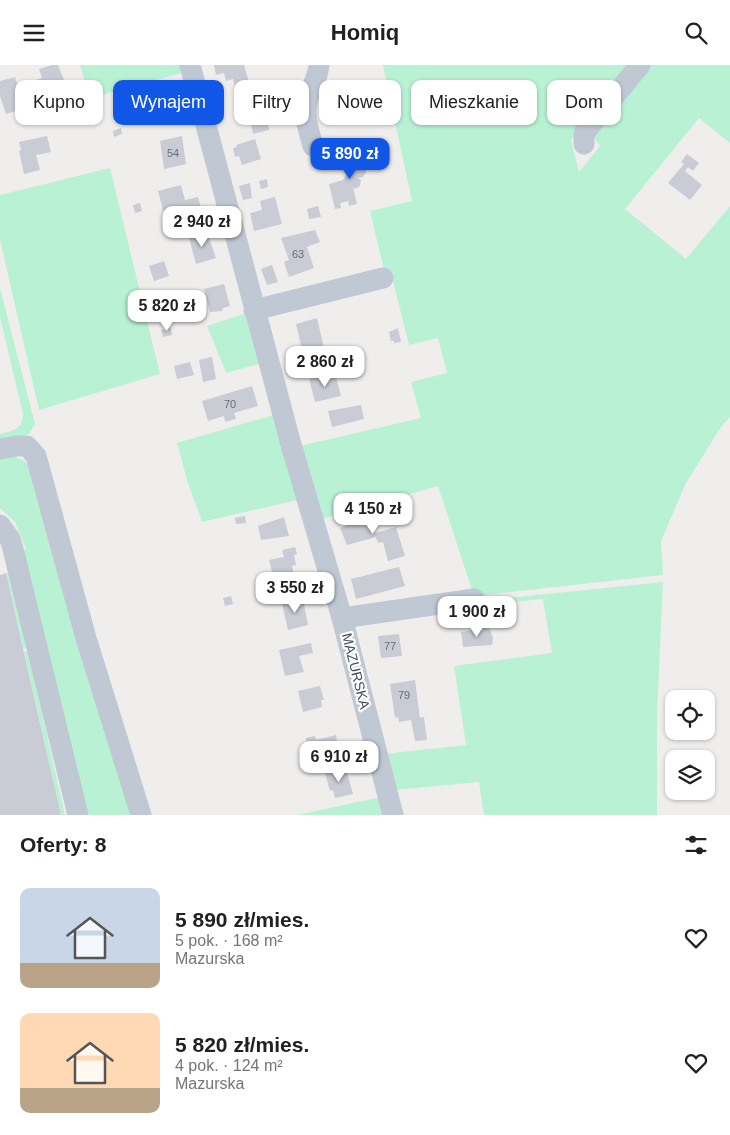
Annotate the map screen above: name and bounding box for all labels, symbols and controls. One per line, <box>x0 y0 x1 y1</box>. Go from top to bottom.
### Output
icon: menu <box>20 19 48 47</box>
icon: search <box>682 19 710 47</box>
text: Homiq <box>331 20 399 45</box>
chip: Kupno <box>15 80 103 125</box>
chip: Wynajem <box>113 80 224 125</box>
chip: Filtry <box>234 80 309 125</box>
chip: Nowe <box>319 80 401 125</box>
chip: Mieszkanie <box>411 80 537 125</box>
chip: Dom <box>547 80 621 125</box>
pin: 5 890 zł <box>298 137 402 180</box>
text: 5 890 zł <box>322 145 378 162</box>
house number: 54 <box>167 147 179 159</box>
pin: 2 940 zł <box>150 205 254 248</box>
text: 2 940 zł <box>174 213 230 230</box>
house number: 63 <box>292 248 304 260</box>
pin: 5 820 zł <box>115 289 219 332</box>
text: 5 820 zł <box>139 297 195 314</box>
pin: 2 860 zł <box>273 345 377 388</box>
text: 2 860 zł <box>297 353 353 370</box>
house number: 70 <box>224 398 236 410</box>
pin: 4 150 zł <box>321 493 425 535</box>
text: 4 150 zł <box>345 500 401 517</box>
pin: 3 550 zł <box>243 571 347 614</box>
text: 3 550 zł <box>267 579 323 596</box>
pin: 1 900 zł <box>425 595 529 638</box>
text: 1 900 zł <box>449 603 505 620</box>
street label: MAZURSKA <box>339 631 373 711</box>
house number: 77 <box>384 640 396 652</box>
house number: 79 <box>398 689 410 701</box>
map controls <box>665 690 715 800</box>
button: locate <box>665 690 715 740</box>
pin: 6 910 zł <box>287 741 391 783</box>
text: 6 910 zł <box>311 748 367 765</box>
button: layers <box>665 750 715 800</box>
icon: filters <box>682 831 710 859</box>
text: Oferty: 8 <box>20 833 106 856</box>
icon: home <box>60 908 120 968</box>
text: 5 890 zł/mies. <box>175 908 309 931</box>
icon: heart <box>682 924 710 952</box>
text: 5 pok. · 168 m² <box>175 932 283 949</box>
text: Mazurska <box>175 950 244 967</box>
icon: home <box>60 1033 120 1093</box>
text: 5 820 zł/mies. <box>175 1033 309 1056</box>
icon: heart <box>682 1049 710 1077</box>
text: 4 pok. · 124 m² <box>175 1057 283 1074</box>
text: Mazurska <box>175 1075 244 1092</box>

